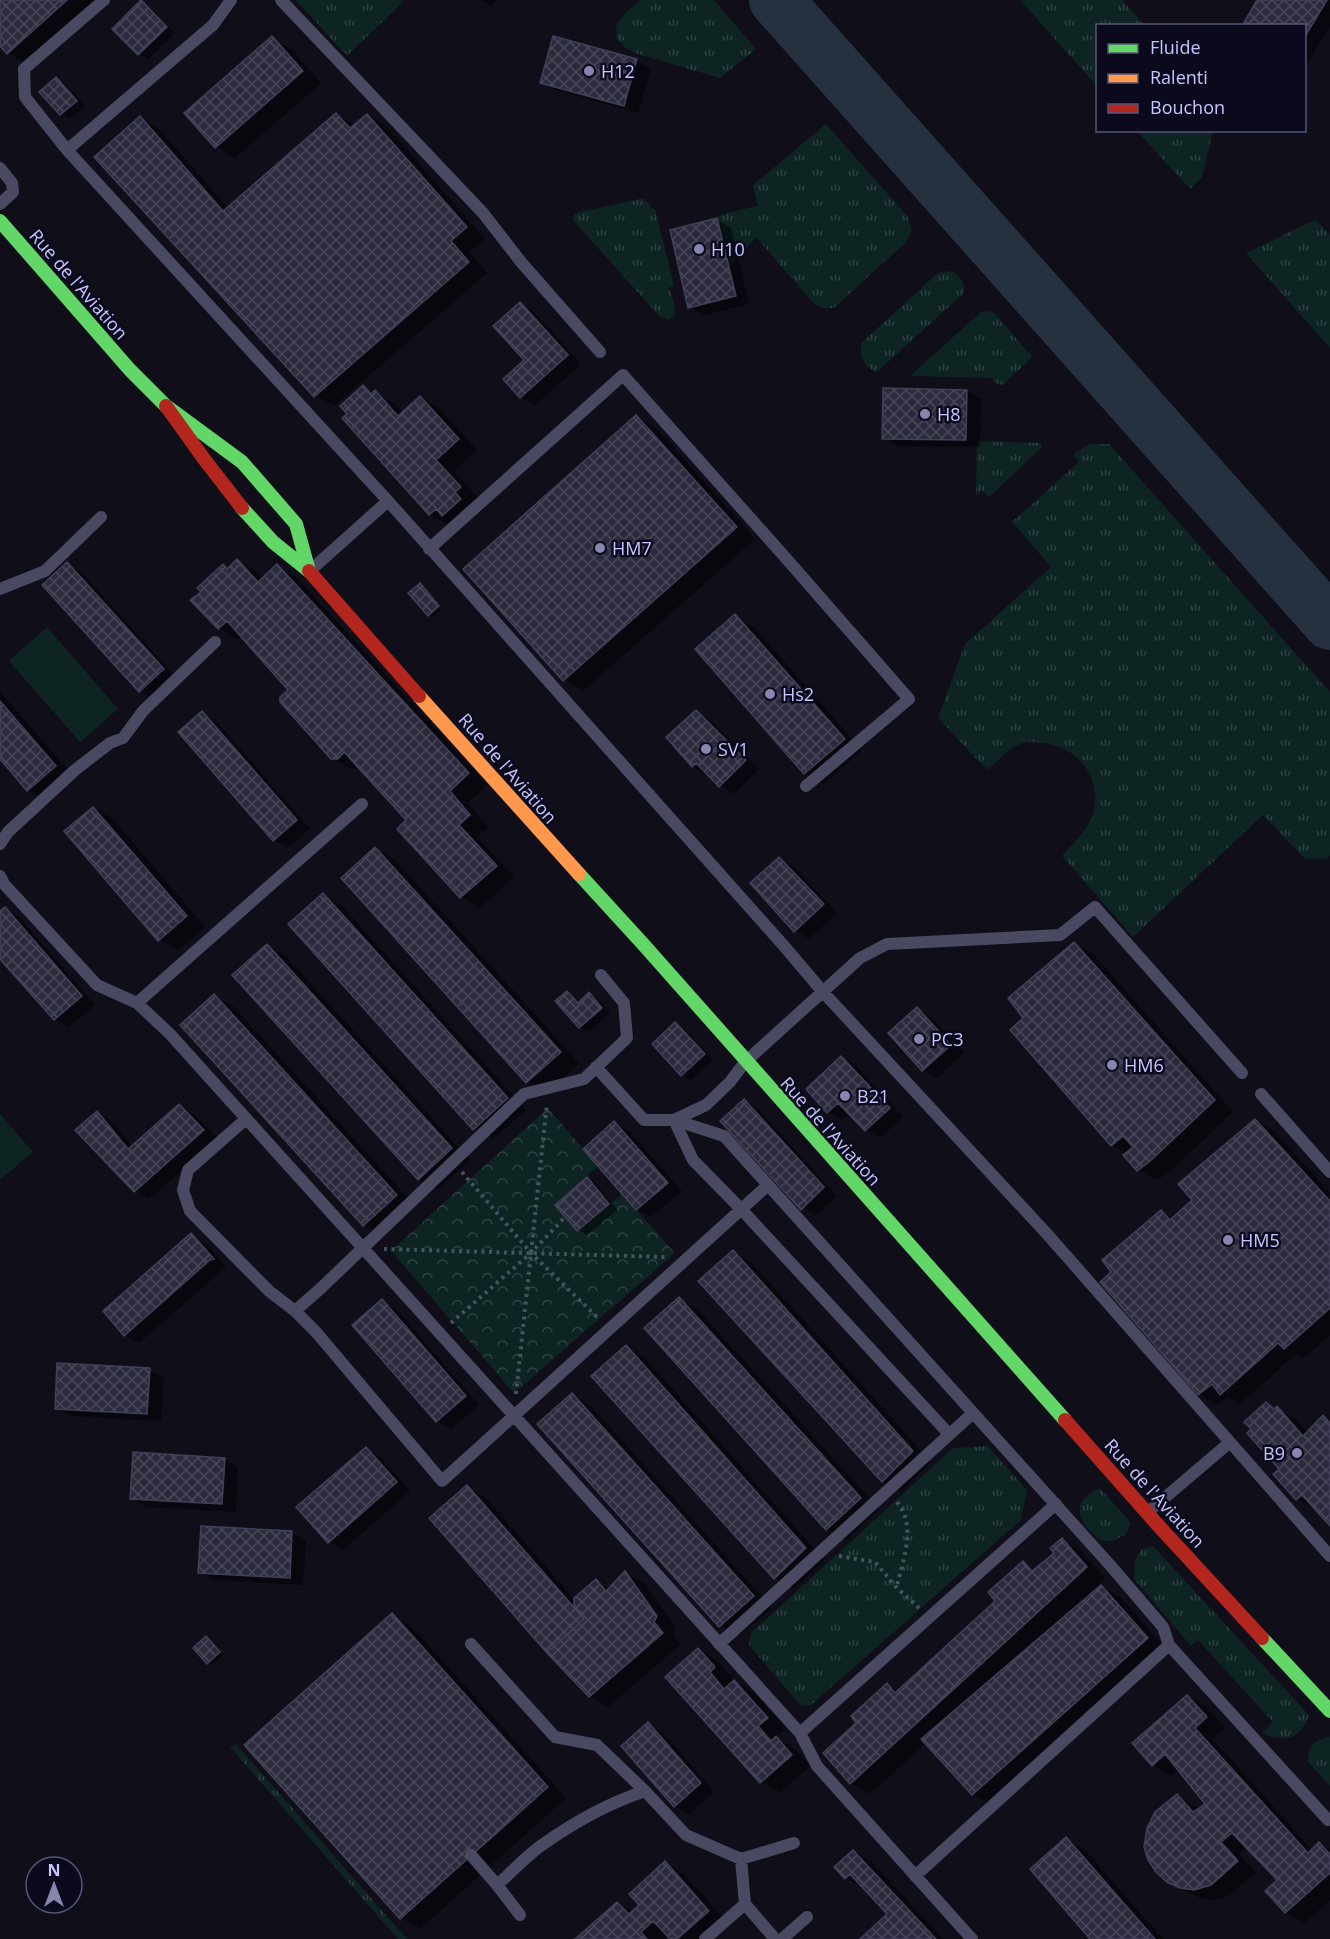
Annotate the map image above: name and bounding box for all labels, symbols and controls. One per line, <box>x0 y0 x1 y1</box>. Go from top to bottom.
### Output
legend <box>1096 24 1306 132</box>
text: Fluide <box>1150 35 1201 59</box>
place label: H12 <box>601 59 635 83</box>
marker: H12 <box>582 64 596 78</box>
text: Ralenti <box>1150 65 1208 89</box>
text: Bouchon <box>1150 95 1225 119</box>
street label: Rue de l'Aviation <box>24 224 134 344</box>
place label: H10 <box>711 237 745 261</box>
marker: H10 <box>692 242 706 256</box>
place label: H8 <box>937 402 961 426</box>
marker: H8 <box>918 407 932 421</box>
place label: HM7 <box>612 536 652 560</box>
marker: HM7 <box>593 541 607 555</box>
place label: Hs2 <box>782 682 814 706</box>
marker: Hs2 <box>763 687 777 701</box>
street label: Rue de l'Aviation <box>453 708 563 828</box>
place label: SV1 <box>718 737 749 761</box>
marker: SV1 <box>699 742 713 756</box>
place label: PC3 <box>931 1027 963 1051</box>
marker: PC3 <box>912 1032 926 1046</box>
place label: HM6 <box>1124 1053 1164 1077</box>
marker: HM6 <box>1105 1058 1119 1072</box>
street label: Rue de l'Aviation <box>776 1071 886 1191</box>
place label: B21 <box>857 1084 889 1108</box>
marker: B21 <box>838 1089 852 1103</box>
place label: HM5 <box>1240 1228 1280 1252</box>
marker: HM5 <box>1221 1233 1235 1247</box>
street label: Rue de l'Aviation <box>1100 1433 1210 1553</box>
place label: B9 <box>1263 1441 1285 1465</box>
marker: B9 <box>1290 1446 1304 1460</box>
north arrow <box>24 1855 84 1915</box>
text: N <box>47 1859 61 1881</box>

